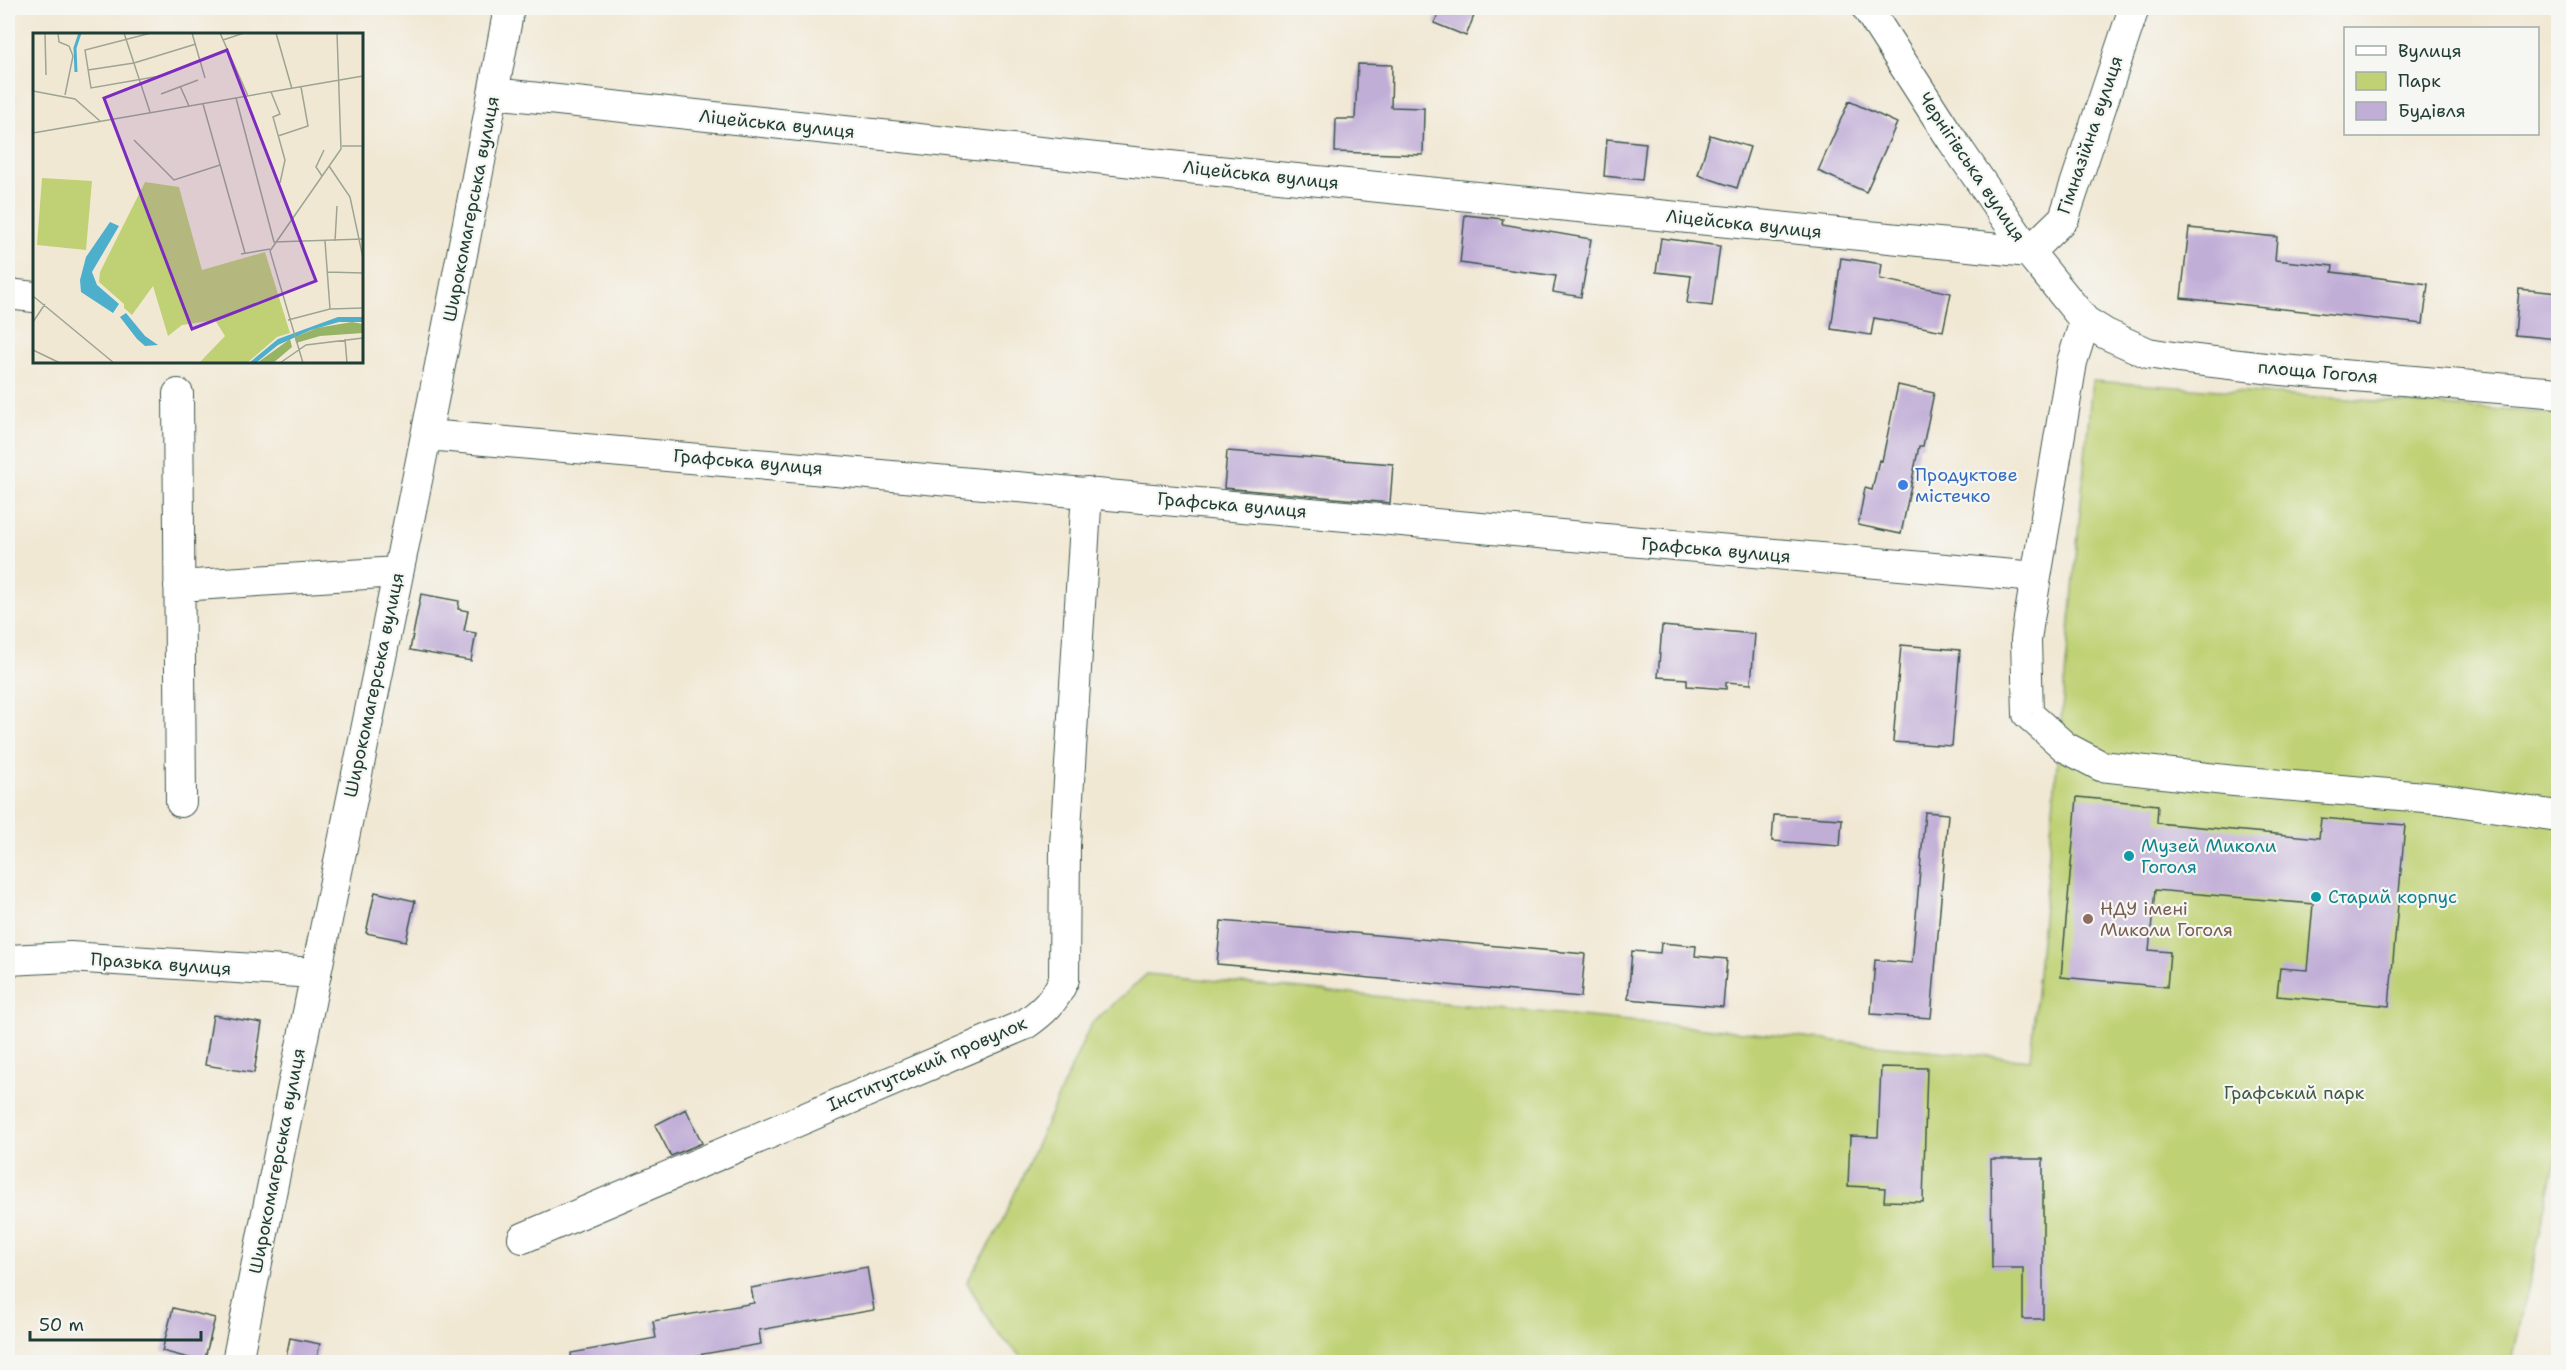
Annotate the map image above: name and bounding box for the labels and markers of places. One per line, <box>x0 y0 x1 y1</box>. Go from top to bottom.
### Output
place label: Продуктове містечко <box>1915 463 2018 508</box>
marker: Продуктове містечко <box>1896 478 1910 492</box>
place label: Музей Миколи Гоголя <box>2141 834 2277 879</box>
marker: Музей Миколи Гоголя <box>2122 849 2136 863</box>
place label: Старий корпус <box>2328 885 2457 909</box>
marker: Старий корпус <box>2309 890 2323 904</box>
place label: НДУ імені Миколи Гоголя <box>2100 897 2233 942</box>
marker: НДУ імені Миколи Гоголя <box>2081 912 2095 926</box>

